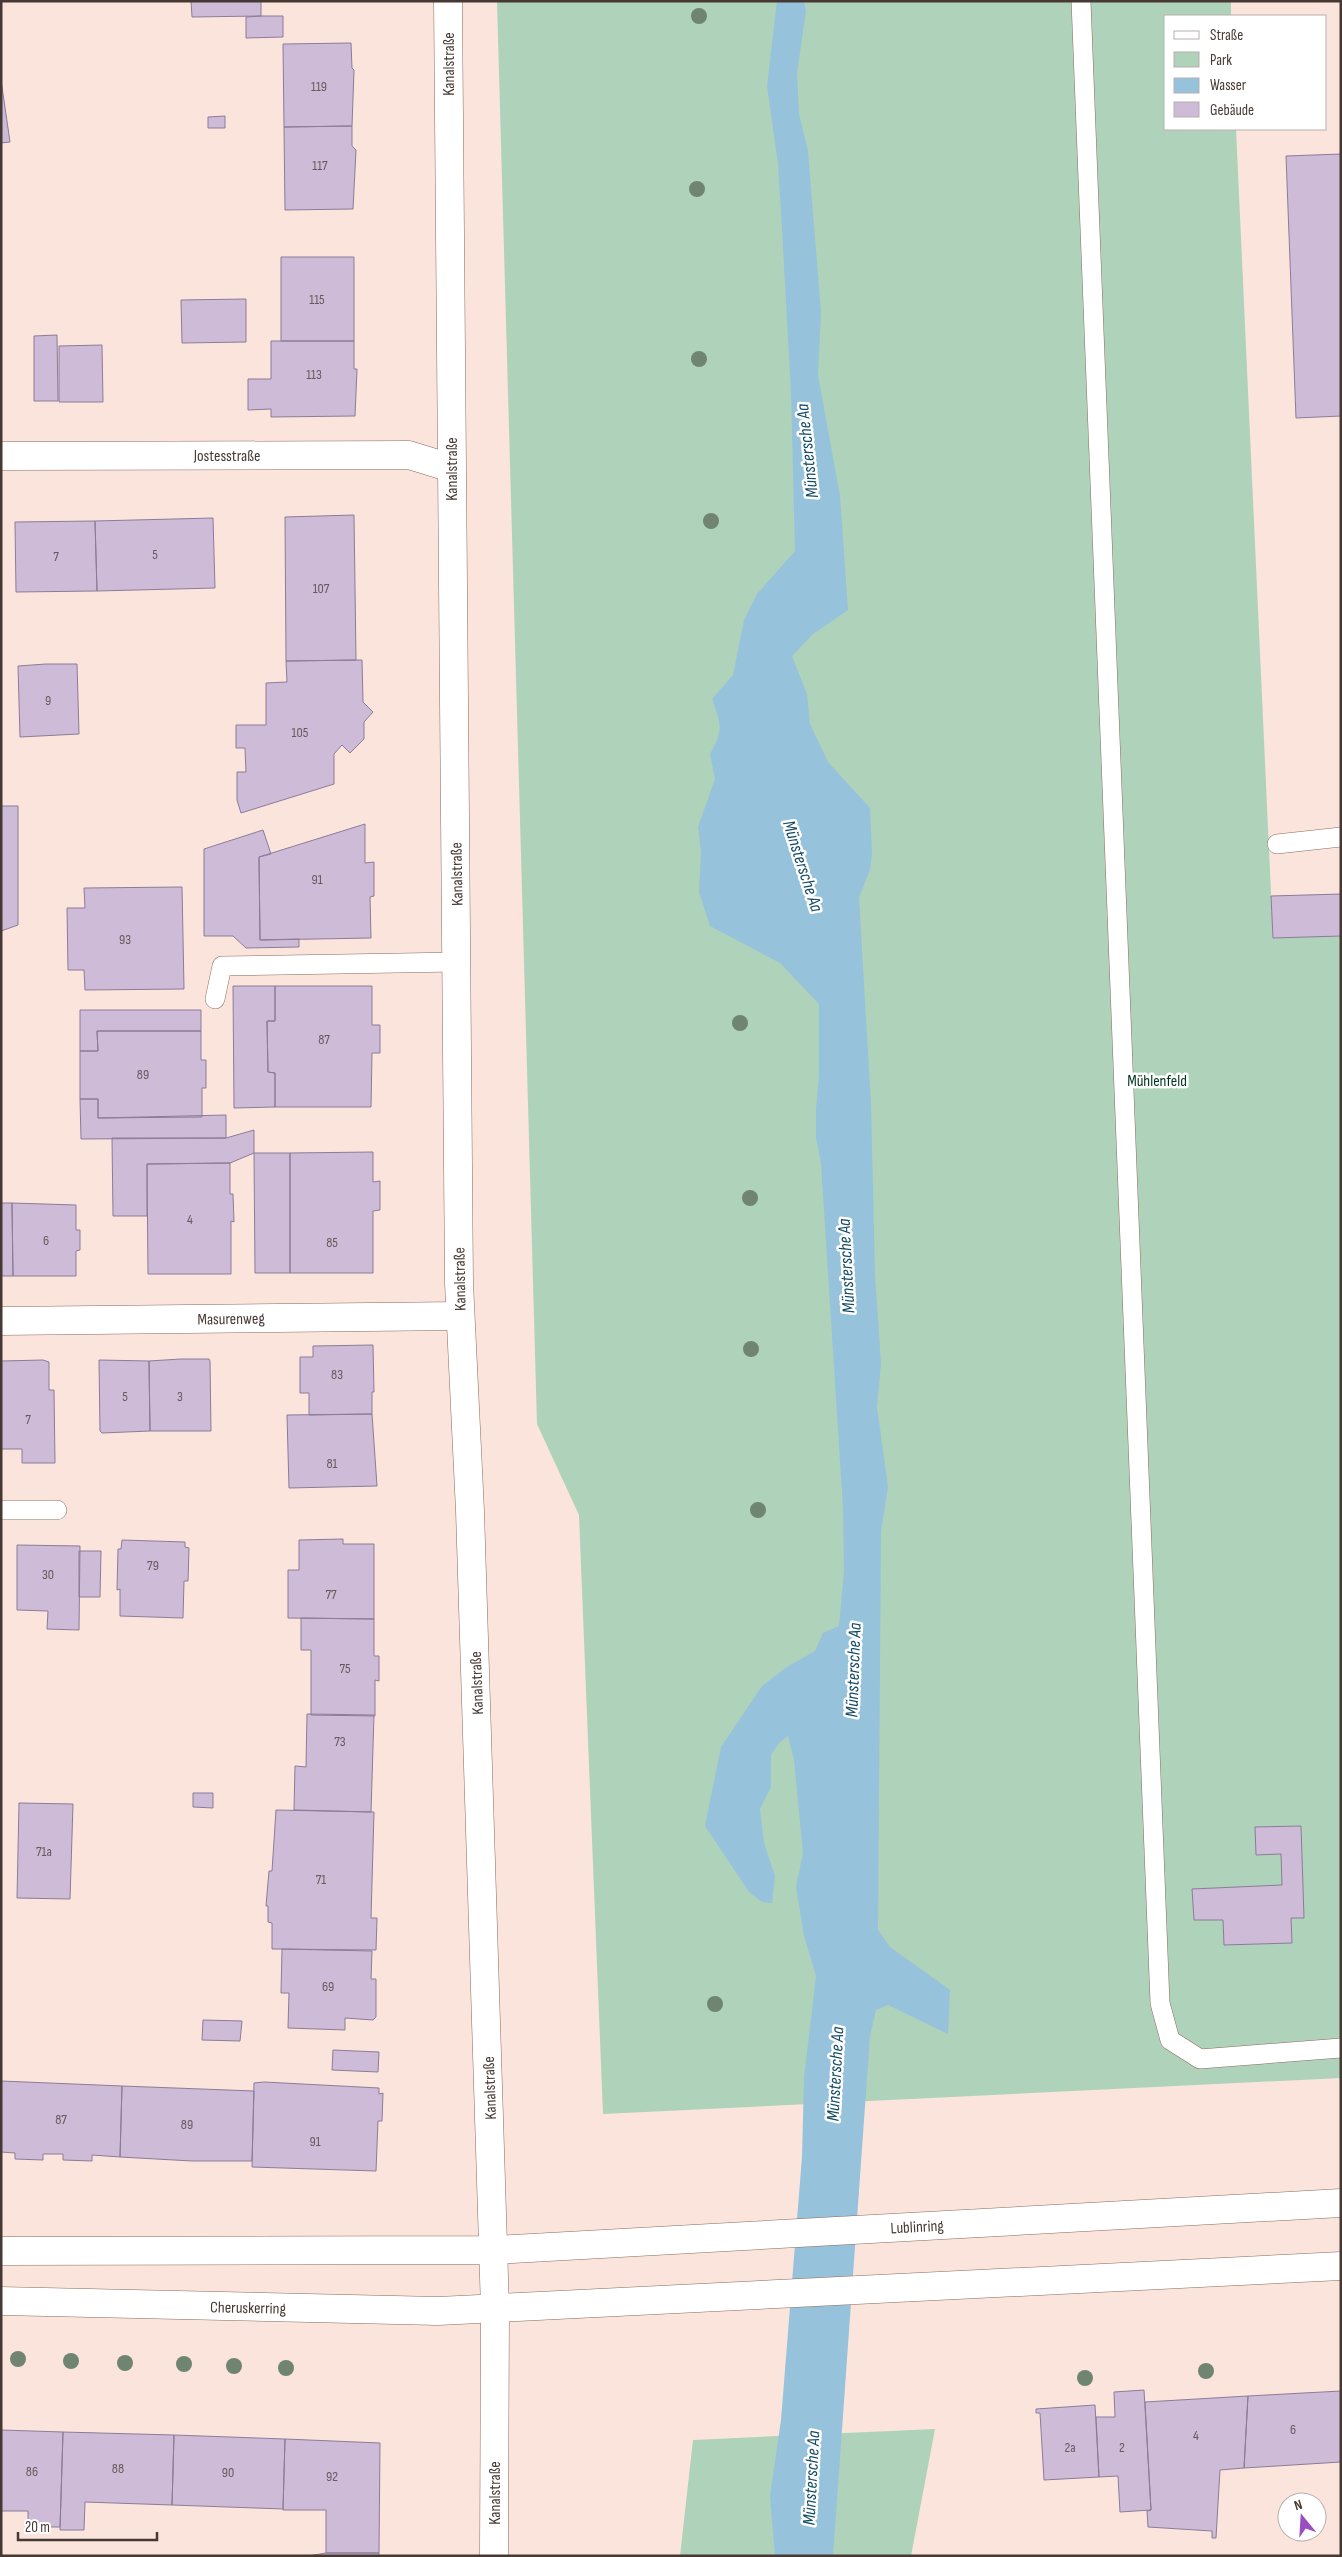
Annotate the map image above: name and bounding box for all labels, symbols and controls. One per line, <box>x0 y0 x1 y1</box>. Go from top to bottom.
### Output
legend <box>1164 15 1327 130</box>
text: Straße <box>1210 26 1243 45</box>
street label: Kanalstraße <box>440 32 459 96</box>
text: Park <box>1210 51 1232 70</box>
text: Wasser <box>1210 76 1247 95</box>
house number: 119 <box>311 78 327 95</box>
text: Gebäude <box>1210 101 1254 120</box>
house number: 117 <box>312 157 328 174</box>
house number: 115 <box>309 291 325 308</box>
house number: 113 <box>306 366 322 383</box>
water label: Münstersche Aa <box>792 402 823 499</box>
street label: Kanalstraße <box>443 437 462 501</box>
street label: Jostesstraße <box>193 447 260 466</box>
house number: 5 <box>152 546 158 563</box>
house number: 7 <box>53 548 59 565</box>
house number: 107 <box>313 580 330 597</box>
house number: 9 <box>45 692 51 709</box>
house number: 105 <box>292 724 309 741</box>
water label: Münstersche Aa <box>778 818 827 915</box>
street label: Kanalstraße <box>447 842 468 906</box>
house number: 91 <box>311 871 323 888</box>
house number: 93 <box>119 931 131 948</box>
house number: 87 <box>318 1031 330 1048</box>
house number: 89 <box>137 1066 149 1083</box>
park label: Mühlenfeld <box>1127 1072 1187 1091</box>
house number: 4 <box>187 1211 193 1228</box>
water label: Münstersche Aa <box>833 1217 859 1314</box>
house number: 6 <box>43 1232 49 1249</box>
house number: 85 <box>326 1234 338 1251</box>
street label: Kanalstraße <box>450 1247 471 1311</box>
street label: Masurenweg <box>197 1309 265 1330</box>
house number: 83 <box>331 1366 343 1383</box>
house number: 5 <box>122 1388 128 1405</box>
house number: 3 <box>177 1388 183 1405</box>
house number: 7 <box>25 1411 31 1428</box>
house number: 81 <box>326 1455 338 1472</box>
house number: 79 <box>147 1557 159 1574</box>
house number: 30 <box>42 1566 54 1583</box>
house number: 77 <box>325 1586 337 1603</box>
water label: Münstersche Aa <box>841 1622 866 1718</box>
street label: Kanalstraße <box>467 1651 488 1715</box>
house number: 75 <box>339 1660 351 1677</box>
house number: 73 <box>334 1733 346 1750</box>
house number: 71a <box>36 1843 52 1860</box>
house number: 71 <box>316 1871 326 1888</box>
house number: 69 <box>322 1978 334 1995</box>
water label: Münstersche Aa <box>823 2025 848 2122</box>
street label: Kanalstraße <box>480 2056 501 2120</box>
house number: 87 <box>55 2111 67 2128</box>
house number: 89 <box>181 2116 193 2133</box>
house number: 91 <box>309 2133 321 2150</box>
street label: Lublinring <box>890 2217 944 2238</box>
street label: Cheruskerring <box>210 2298 286 2319</box>
house number: 6 <box>1290 2421 1296 2438</box>
house number: 4 <box>1193 2427 1199 2444</box>
water label: Münstersche Aa <box>799 2429 824 2526</box>
house number: 2a <box>1064 2439 1076 2456</box>
house number: 2 <box>1119 2439 1125 2456</box>
house number: 88 <box>112 2460 124 2477</box>
street label: Kanalstraße <box>486 2461 505 2525</box>
house number: 86 <box>26 2463 38 2480</box>
house number: 90 <box>222 2464 234 2481</box>
house number: 92 <box>326 2468 338 2485</box>
north arrow <box>1277 2492 1327 2542</box>
text: N <box>1292 2496 1304 2514</box>
scale bar <box>18 2510 156 2542</box>
text: 20 m <box>25 2518 50 2537</box>

